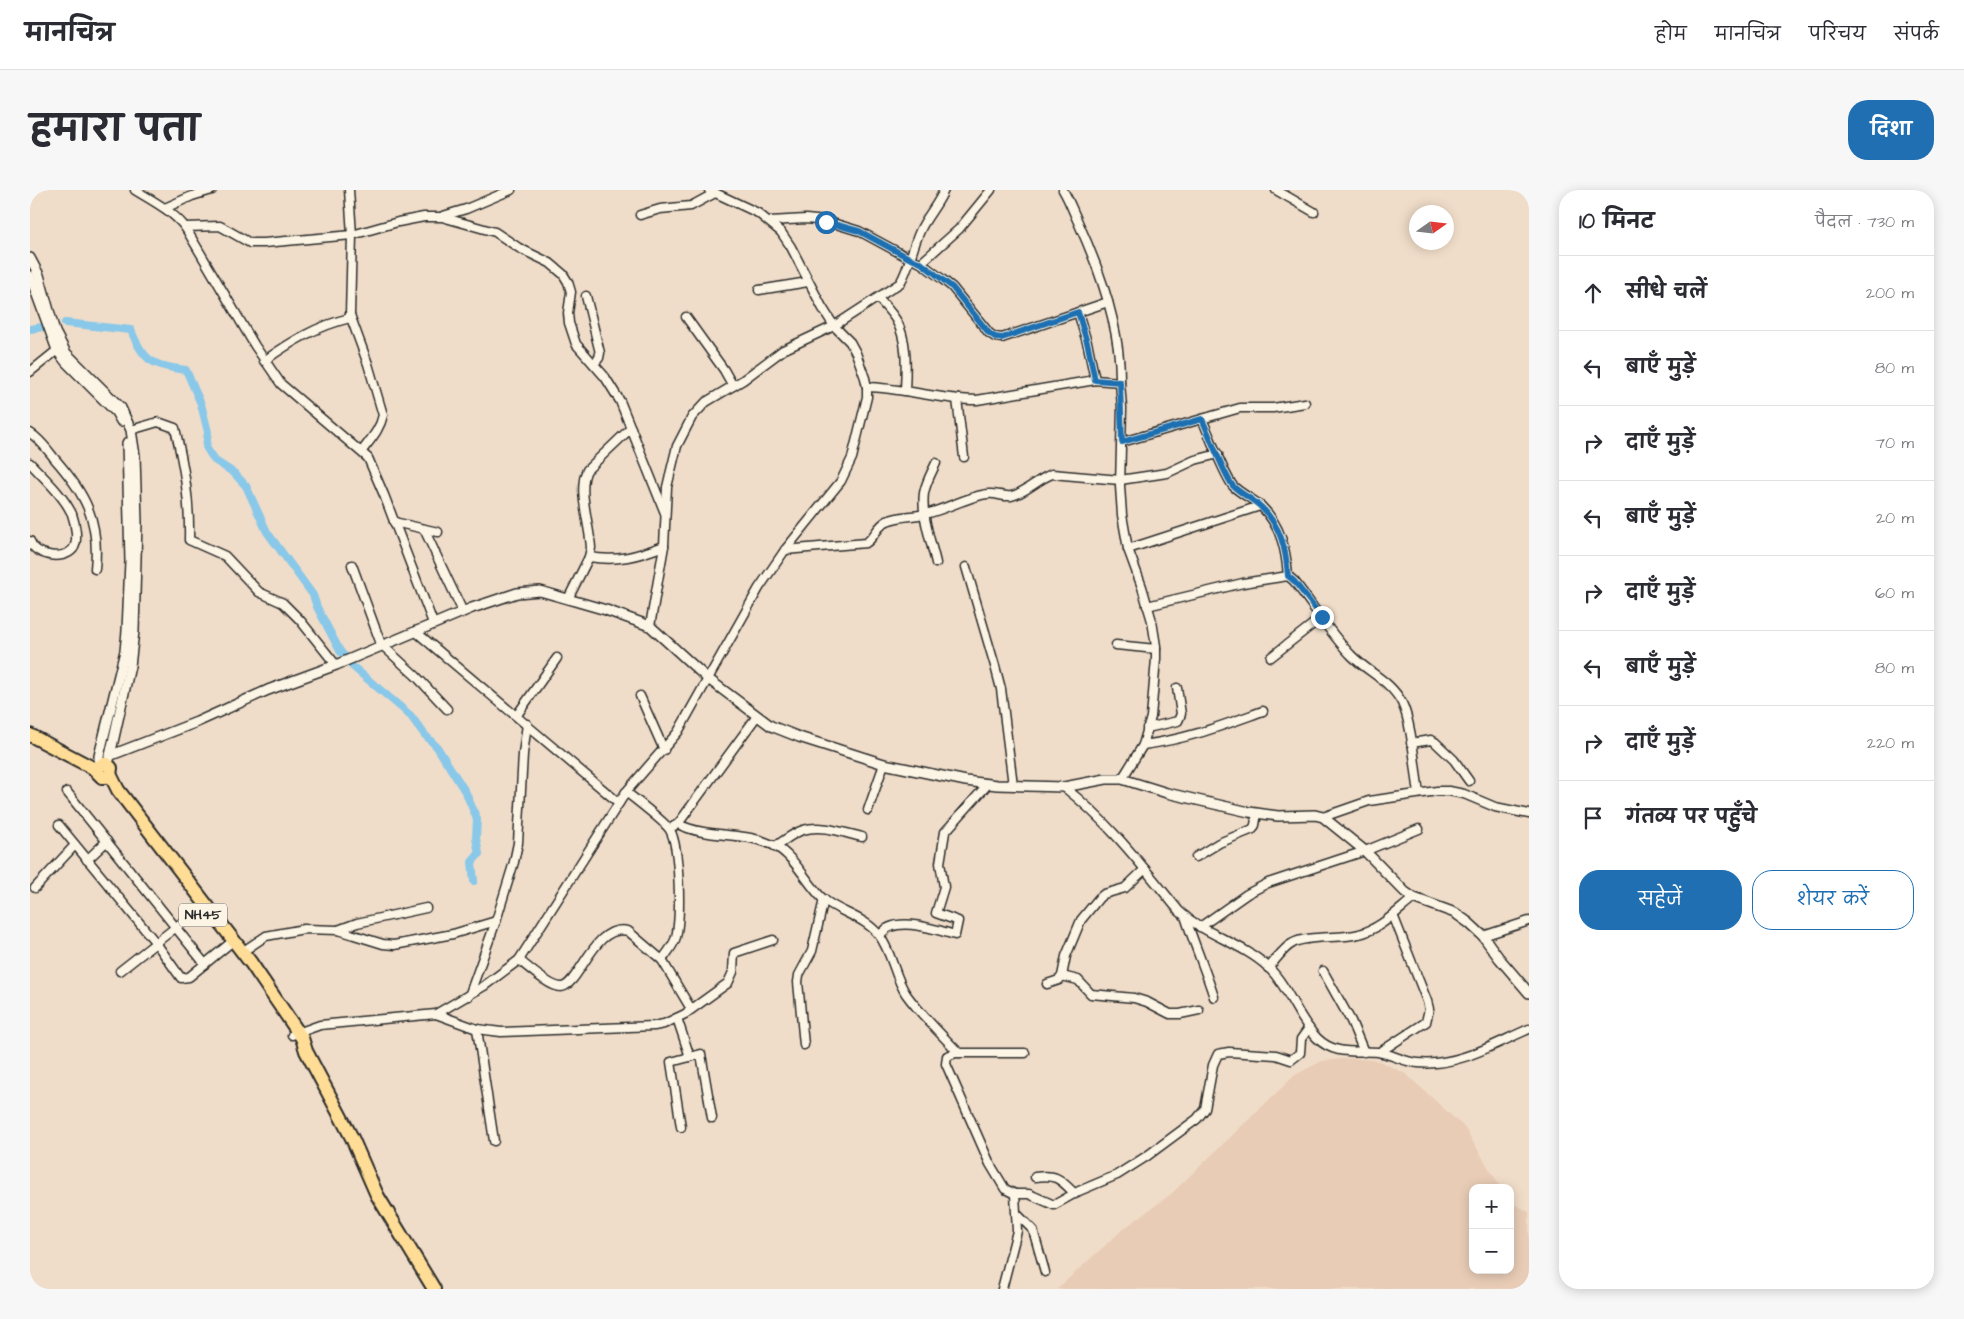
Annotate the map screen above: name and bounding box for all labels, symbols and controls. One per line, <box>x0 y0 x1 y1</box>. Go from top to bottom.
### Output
text: मानचित्र <box>25 17 114 51</box>
text: होम <box>1655 22 1687 47</box>
text: मानचित्र <box>1715 22 1781 47</box>
text: परिचय <box>1809 22 1866 47</box>
text: संपर्क <box>1894 22 1939 47</box>
button: दिशा <box>1848 100 1934 160</box>
text: हमारा पता <box>30 105 200 154</box>
north arrow <box>1409 205 1454 250</box>
text: 10 मिनट <box>1579 207 1654 236</box>
route start <box>815 211 838 234</box>
text: पैदल · 730 m <box>1815 211 1914 233</box>
icon: ahead <box>1579 279 1607 307</box>
text: सीधे चलें <box>1626 279 1707 306</box>
text: 200 m <box>1866 282 1914 304</box>
icon: left <box>1579 354 1607 382</box>
text: बाएँ मुड़ें <box>1626 354 1695 381</box>
text: 80 m <box>1875 357 1914 379</box>
icon: right <box>1579 429 1607 457</box>
text: दाएँ मुड़ें <box>1626 429 1695 456</box>
text: 70 m <box>1875 432 1914 454</box>
icon: left <box>1579 504 1607 532</box>
text: बाएँ मुड़ें <box>1626 504 1695 531</box>
text: 20 m <box>1876 507 1914 529</box>
icon: right <box>1579 579 1607 607</box>
text: दाएँ मुड़ें <box>1626 579 1695 606</box>
text: 60 m <box>1875 582 1914 604</box>
route end <box>1311 606 1334 629</box>
icon: left <box>1579 654 1607 682</box>
text: बाएँ मुड़ें <box>1626 654 1695 681</box>
text: 80 m <box>1875 657 1914 679</box>
icon: right <box>1579 729 1607 757</box>
text: दाएँ मुड़ें <box>1626 729 1695 756</box>
text: 220 m <box>1867 732 1914 754</box>
icon: arrive <box>1579 804 1607 832</box>
text: गंतव्य पर पहुँचे <box>1626 804 1757 831</box>
button: सहेजें <box>1579 870 1742 930</box>
button: शेयर करें <box>1752 870 1914 930</box>
road number: NH45 <box>179 904 227 926</box>
map controls <box>1469 1184 1514 1274</box>
button: + <box>1469 1184 1514 1229</box>
button: − <box>1469 1229 1514 1274</box>

